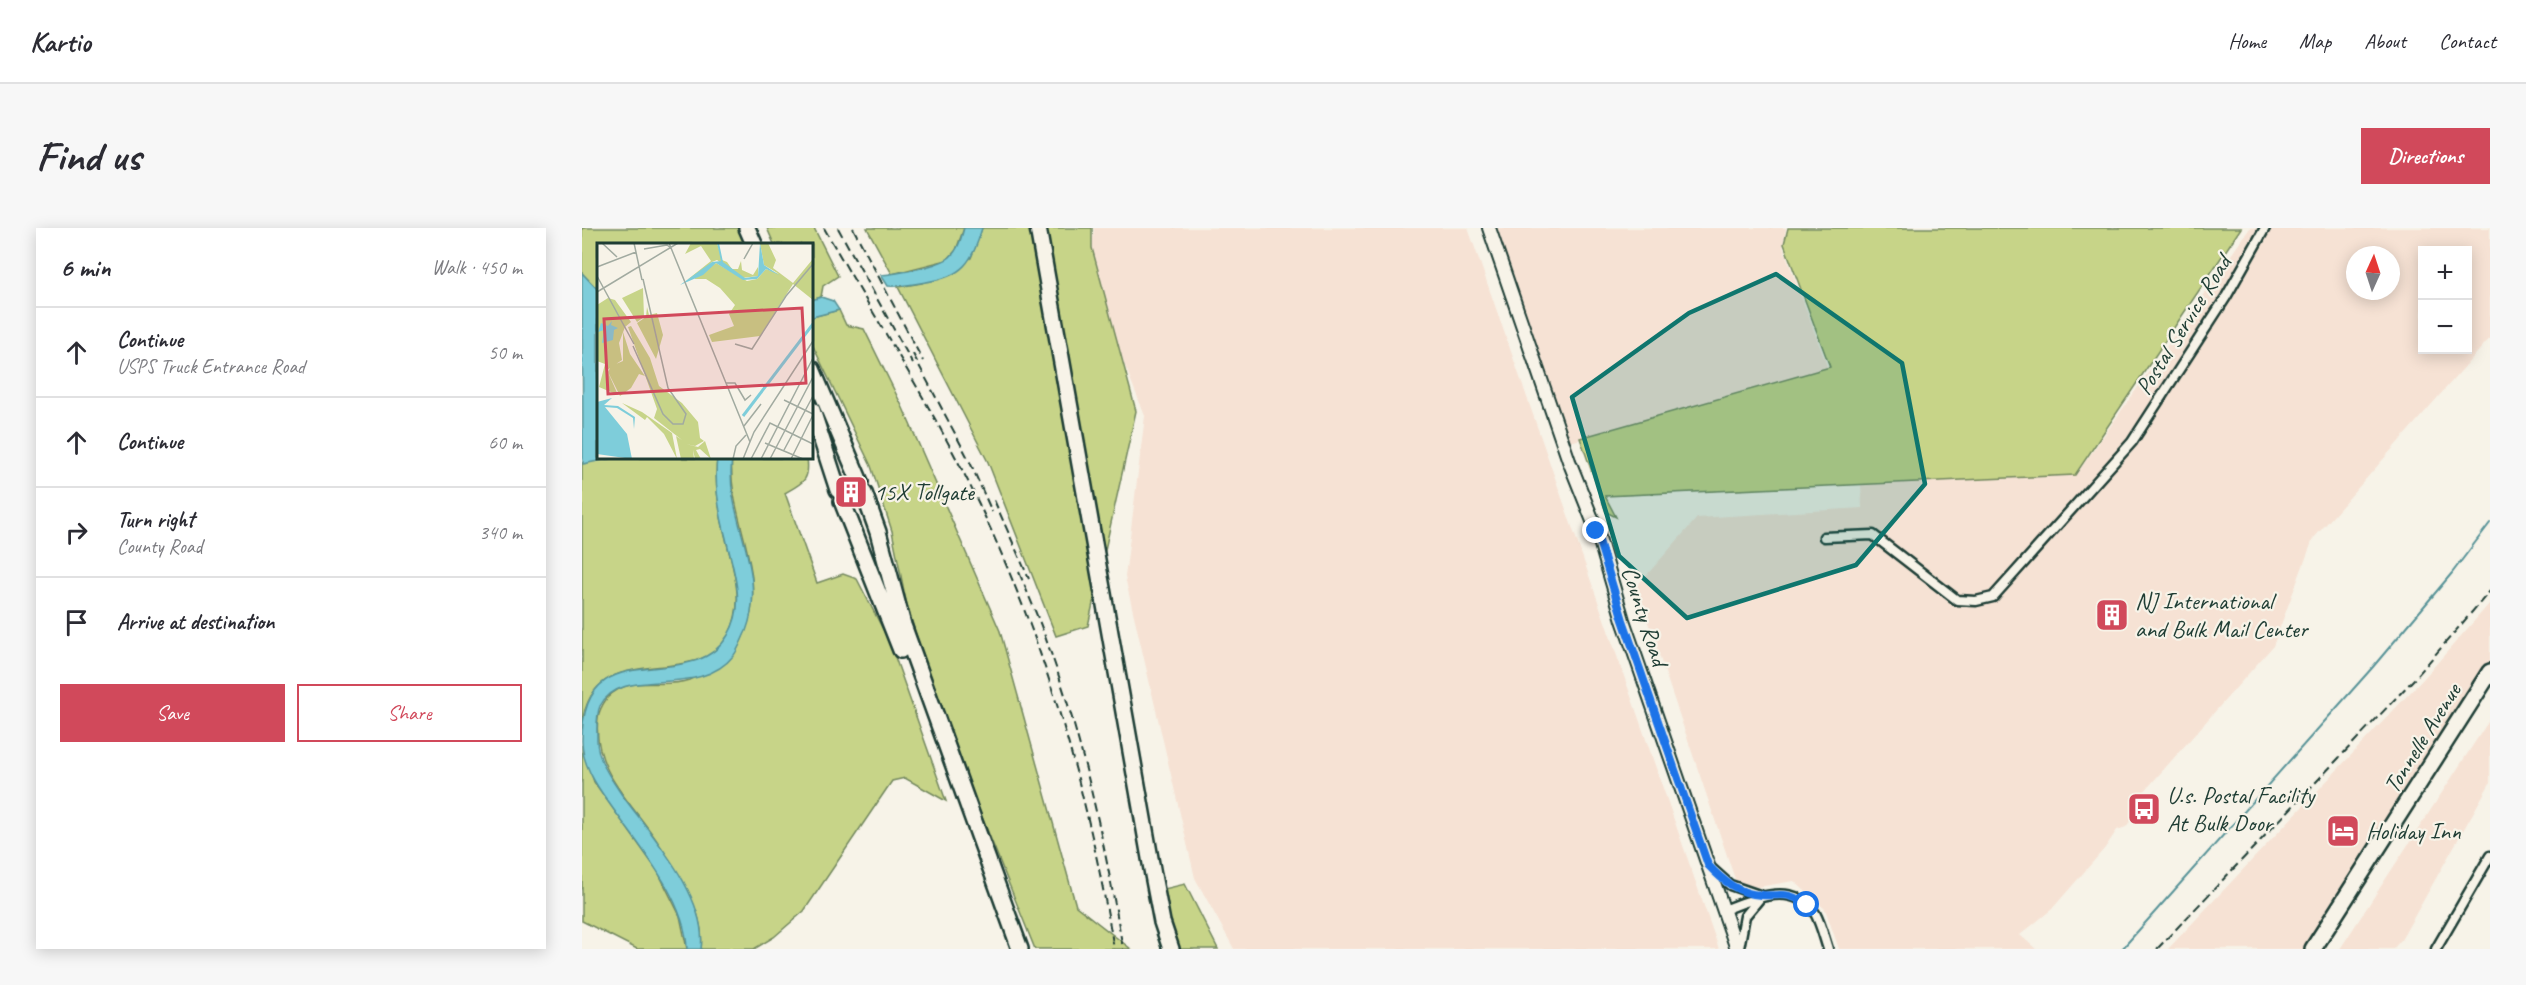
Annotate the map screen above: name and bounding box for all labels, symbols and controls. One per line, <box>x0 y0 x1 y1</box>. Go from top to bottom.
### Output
text: Kartio <box>30 24 91 59</box>
text: Home <box>2228 28 2266 54</box>
text: Map <box>2299 28 2331 54</box>
text: About <box>2364 28 2406 54</box>
text: Contact <box>2439 28 2496 54</box>
button: Directions <box>2361 128 2490 184</box>
text: Find us <box>36 130 141 183</box>
inset map <box>597 243 813 459</box>
north arrow <box>2346 246 2400 300</box>
map controls <box>2418 246 2472 354</box>
button: + <box>2418 246 2472 300</box>
street label: Postal Service Road <box>2128 247 2240 400</box>
text: 6 min <box>60 251 110 284</box>
text: Walk · 450 m <box>432 255 522 280</box>
button: − <box>2418 300 2472 354</box>
text: Continue <box>117 326 183 354</box>
icon: ahead <box>60 336 93 369</box>
text: 50 m <box>488 340 522 365</box>
text: USPS Truck Entrance Road <box>117 354 305 379</box>
icon: ahead <box>60 426 93 459</box>
text: Continue <box>117 428 183 456</box>
text: 60 m <box>488 430 522 455</box>
building icon: 15X Tollgate <box>833 474 869 510</box>
place label: 15X Tollgate <box>874 477 976 507</box>
text: Turn right <box>117 506 194 534</box>
icon: right <box>60 516 93 549</box>
route end <box>1582 517 1608 543</box>
text: 340 m <box>479 520 522 545</box>
text: County Road <box>117 534 202 559</box>
street label: County Road <box>1615 563 1676 673</box>
place label: NJ International and Bulk Mail Center <box>2135 586 2310 644</box>
building icon: NJ International and Bulk Mail Center <box>2094 597 2130 633</box>
icon: arrive <box>60 606 93 639</box>
text: Arrive at destination <box>117 608 274 636</box>
street label: Tonnelle Avenue <box>2377 676 2469 798</box>
button: Save <box>60 684 285 742</box>
button: Share <box>297 684 522 742</box>
place label: U.s. Postal Facility At Bulk Door <box>2167 780 2316 838</box>
bus stop icon: U.s. Postal Facility At Bulk Door <box>2126 791 2162 827</box>
hotel icon: Holiday Inn <box>2325 813 2361 849</box>
place label: Holiday Inn <box>2366 816 2461 846</box>
route start <box>1793 891 1819 917</box>

